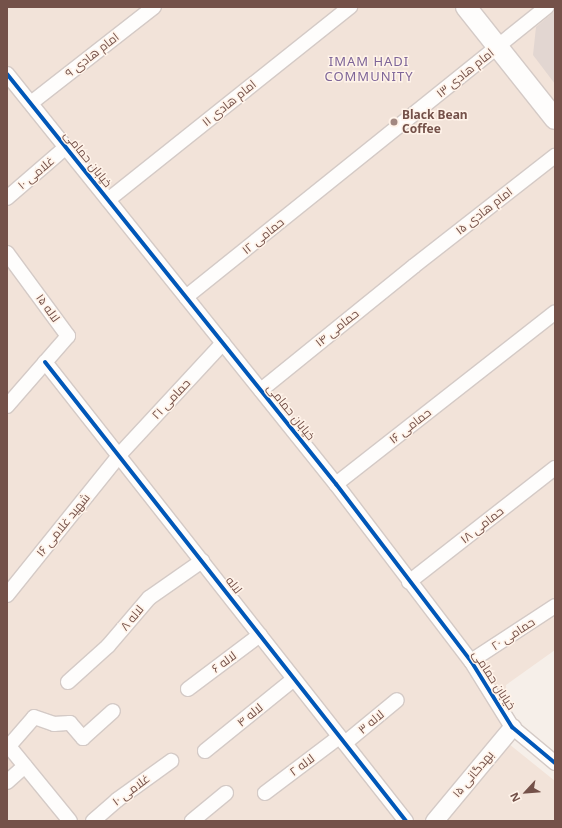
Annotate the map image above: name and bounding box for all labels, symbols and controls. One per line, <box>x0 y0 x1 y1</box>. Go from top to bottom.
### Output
street label: امام هادی ۹ <box>62 30 122 80</box>
street label: امام هادی ۱۳ <box>433 45 497 101</box>
district label: IMAM HADI COMMUNITY <box>324 54 414 85</box>
street label: امام هادی ۱۱ <box>199 77 259 129</box>
place label: Black Bean Coffee <box>402 108 468 136</box>
marker: Black Bean Coffee <box>389 117 399 127</box>
street label: خیابان حمامی <box>61 128 115 190</box>
street label: غلامی ۱۰ <box>15 154 57 192</box>
street label: امام هادی ۱۵ <box>453 184 515 238</box>
street label: حمامی ۱۲ <box>239 215 287 257</box>
street label: لاله ۱۵ <box>33 291 63 325</box>
street label: حمامی ۱۴ <box>312 306 362 350</box>
street label: حمامی ۲۱ <box>149 376 193 422</box>
street label: خیابان حمامی <box>264 381 318 443</box>
street label: حمامی ۱۶ <box>386 405 434 447</box>
street label: شهید غلامی ۱۶ <box>33 491 93 559</box>
street label: حمامی ۱۸ <box>458 504 506 546</box>
street label: لاله <box>223 573 245 597</box>
street label: لاله ۸ <box>117 602 147 634</box>
street label: حمامی ۲۰ <box>489 615 537 653</box>
street label: خیابان حمامی <box>469 647 519 713</box>
street label: لاله ۶ <box>209 648 239 676</box>
street label: لاله ۴ <box>234 700 266 730</box>
street label: لاله ۳ <box>355 707 387 737</box>
street label: بهدگانی ۱۵ <box>449 748 497 800</box>
street label: لاله ۲ <box>287 751 317 779</box>
street label: غلامی ۱۰ <box>109 771 153 809</box>
north arrow <box>506 772 546 812</box>
text: N <box>506 790 523 805</box>

